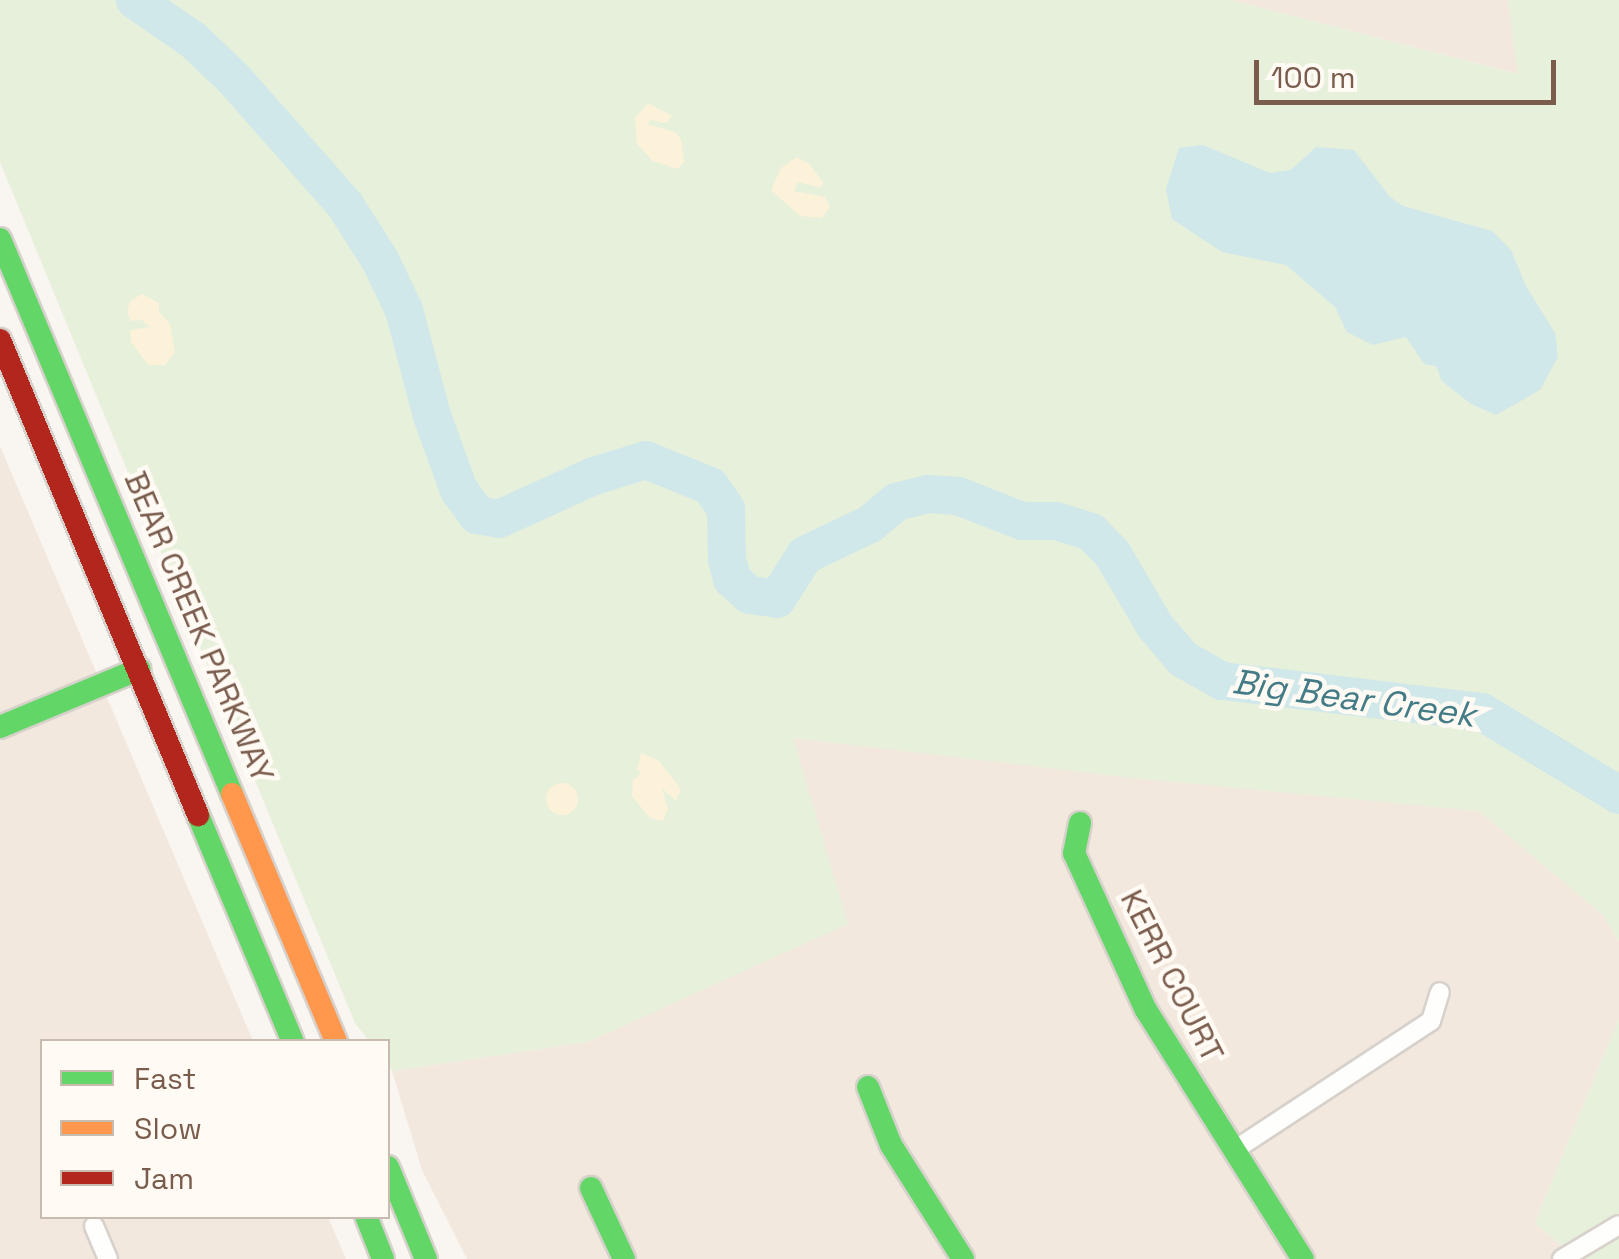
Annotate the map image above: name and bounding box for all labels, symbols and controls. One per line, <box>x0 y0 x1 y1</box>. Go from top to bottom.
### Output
scale bar <box>1259 40 1562 102</box>
text: 100 m <box>1271 58 1356 97</box>
street label: BEAR CREEK PARKWAY <box>116 466 282 788</box>
water label: Big Bear Creek <box>1230 660 1478 736</box>
street label: KERR COURT <box>1112 883 1232 1069</box>
legend <box>40 1039 390 1219</box>
text: Fast <box>134 1059 196 1098</box>
text: Slow <box>134 1109 202 1148</box>
text: Jam <box>134 1159 194 1198</box>

